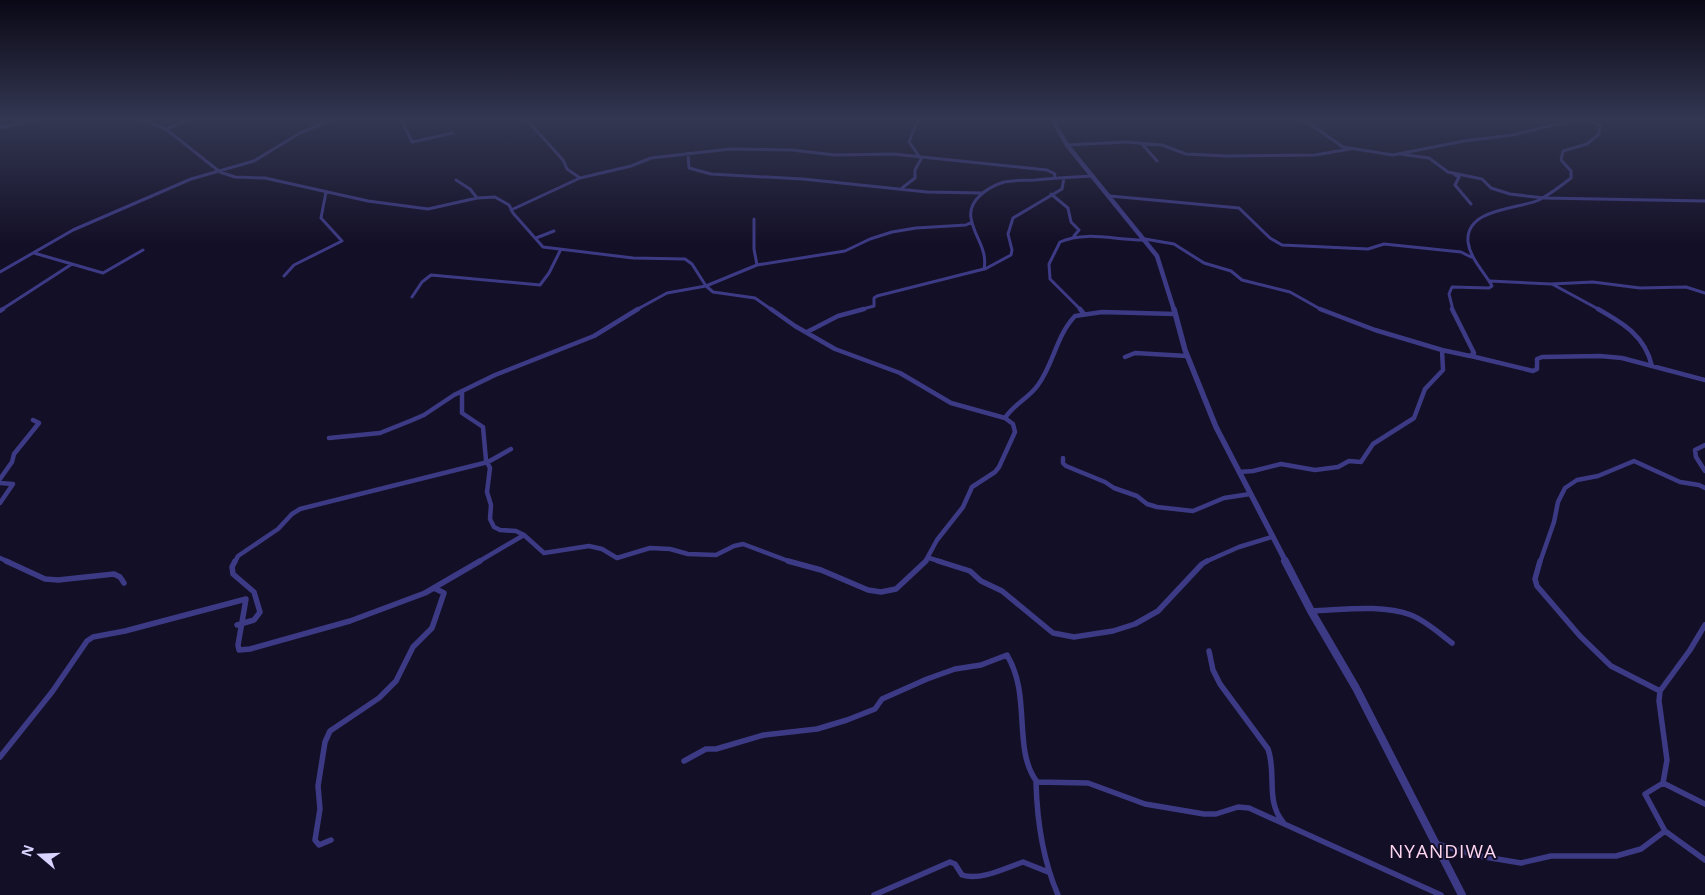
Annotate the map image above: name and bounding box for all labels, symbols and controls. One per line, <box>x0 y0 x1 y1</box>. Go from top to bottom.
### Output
north arrow <box>15 830 65 880</box>
district label: NYANDIWA <box>1389 838 1497 864</box>
text: N <box>16 842 38 859</box>

